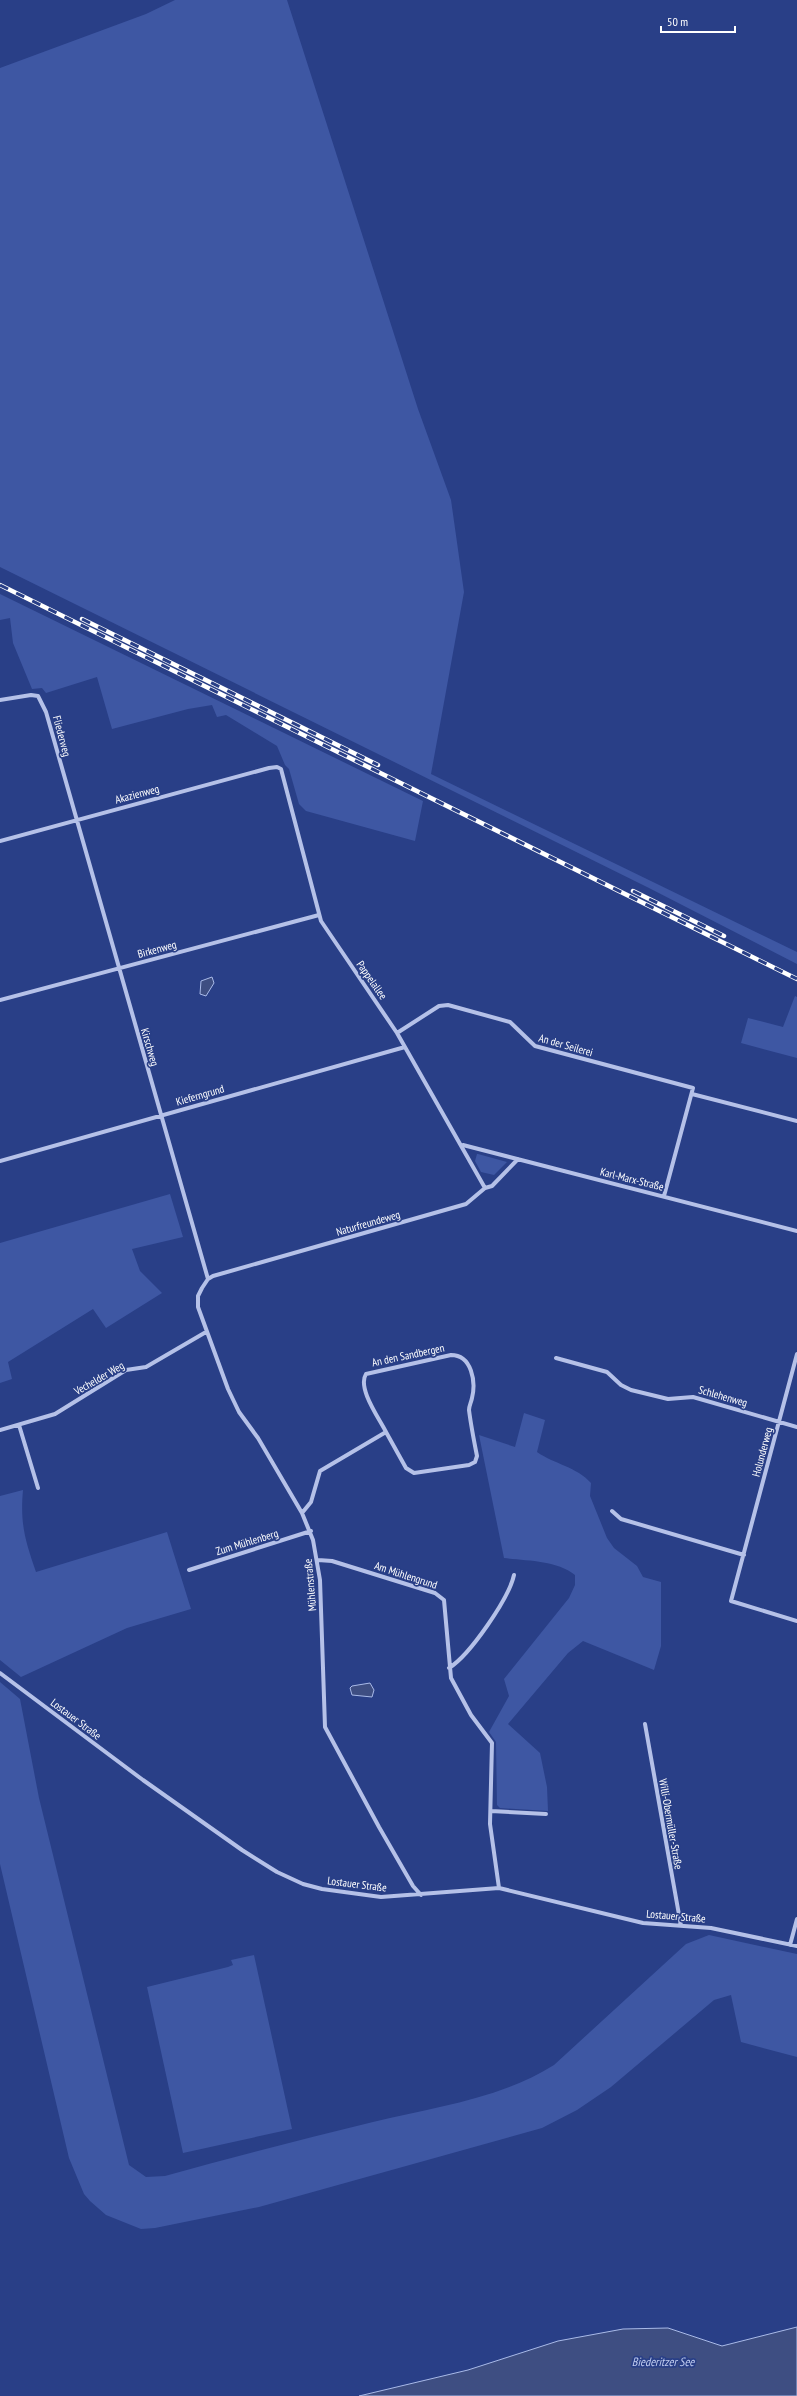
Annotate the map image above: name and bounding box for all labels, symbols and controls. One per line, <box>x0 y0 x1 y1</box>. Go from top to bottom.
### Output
scale bar <box>661 8 735 34</box>
text: 50 m <box>667 14 688 29</box>
street label: Fliederweg <box>50 714 74 758</box>
street label: Akazienweg <box>113 781 161 807</box>
street label: Birkenweg <box>136 937 178 961</box>
street label: Pappelallee <box>354 958 391 1003</box>
street label: Kirschweg <box>138 1026 162 1068</box>
street label: An der Seilerei <box>537 1031 595 1059</box>
street label: Kieferngrund <box>174 1081 226 1109</box>
street label: Karl-Marx-Straße <box>599 1164 666 1194</box>
street label: Naturfreundeweg <box>334 1207 402 1239</box>
street label: An den Sandbergen <box>370 1340 446 1370</box>
street label: Vechelder Weg <box>71 1358 127 1398</box>
street label: Schlehenweg <box>697 1382 749 1410</box>
street label: Holunderweg <box>749 1425 775 1478</box>
street label: Zum Mühlenberg <box>214 1526 280 1558</box>
street label: Mühlenstraße <box>301 1558 319 1612</box>
street label: Am Mühlengrund <box>373 1558 439 1592</box>
street label: Lostauer Straße <box>48 1695 104 1743</box>
street label: Willi-Obermüller-Straße <box>656 1778 686 1871</box>
street label: Lostauer Straße <box>327 1873 388 1895</box>
street label: Lostauer Straße <box>646 1906 707 1926</box>
water label: Biederitzer See <box>632 2354 695 2369</box>

